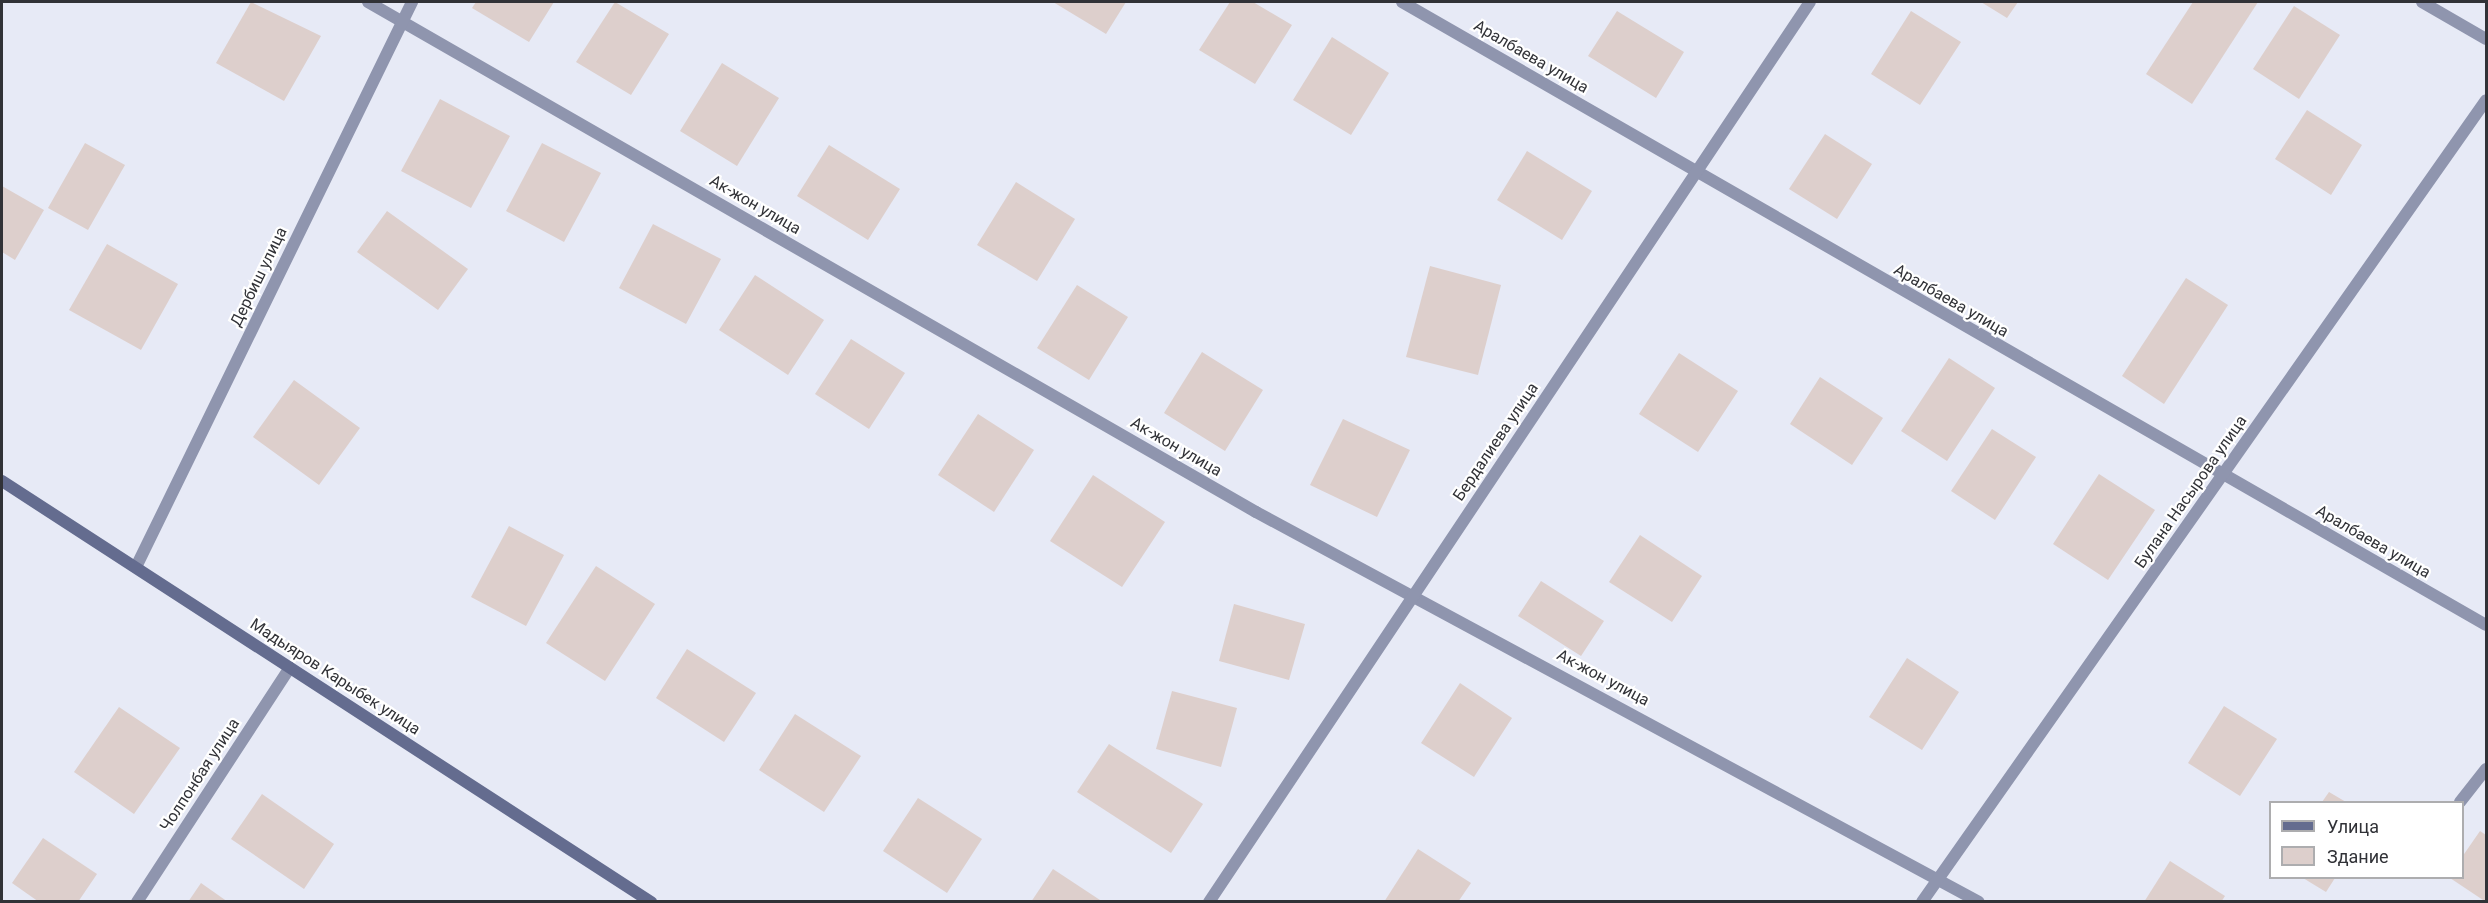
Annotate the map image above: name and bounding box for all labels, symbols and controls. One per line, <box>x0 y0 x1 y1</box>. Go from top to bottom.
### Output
street label: Аралбаева улица <box>1470 16 1592 98</box>
street label: Ак-жон улица <box>706 171 804 239</box>
street label: Дербиш улица <box>227 224 291 330</box>
street label: Аралбаева улица <box>1890 260 2012 342</box>
street label: Бердалиева улица <box>1449 379 1543 505</box>
street label: Булана Насырова улица <box>2131 412 2251 572</box>
street label: Ак-жон улица <box>1127 413 1225 481</box>
street label: Аралбаева улица <box>2312 501 2434 583</box>
street label: Мадыяров Карыбек улица <box>246 615 424 739</box>
street label: Ак-жон улица <box>1554 646 1652 710</box>
street label: Чолпонбая улица <box>156 715 244 835</box>
legend <box>2269 801 2464 879</box>
text: Улица <box>2327 816 2379 837</box>
text: Здание <box>2327 846 2389 867</box>

